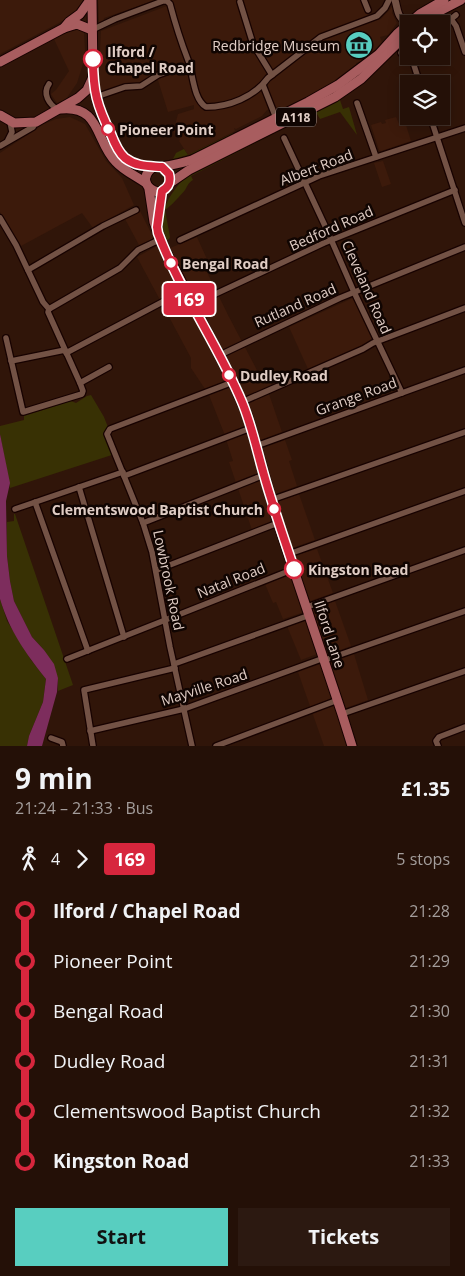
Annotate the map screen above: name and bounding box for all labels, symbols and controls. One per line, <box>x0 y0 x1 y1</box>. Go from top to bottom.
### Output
map controls <box>400 15 450 125</box>
button: locate <box>400 15 450 65</box>
museum icon: Redbridge Museum <box>344 30 374 60</box>
place label: Redbridge Museum <box>212 36 340 55</box>
place label: Ilford / Chapel Road <box>107 42 194 77</box>
marker: Ilford / Chapel Road <box>83 49 103 69</box>
button: layers <box>400 75 450 125</box>
road number: A118 <box>276 108 316 126</box>
place label: Pioneer Point <box>119 120 213 139</box>
marker: Pioneer Point <box>101 122 115 136</box>
street label: Albert Road <box>277 144 355 190</box>
street label: Bedford Road <box>286 201 376 255</box>
street label: Cleveland Road <box>338 237 396 337</box>
place label: Bengal Road <box>182 254 268 273</box>
marker: Bengal Road <box>164 256 178 270</box>
street label: Rutland Road <box>251 278 339 332</box>
line badge: 169 <box>160 283 218 315</box>
text: 169 <box>174 287 204 311</box>
place label: Dudley Road <box>240 366 328 385</box>
marker: Dudley Road <box>222 368 236 382</box>
street label: Grange Road <box>313 373 399 419</box>
place label: Clementswood Baptist Church <box>52 500 263 519</box>
marker: Clementswood Baptist Church <box>267 502 281 516</box>
street label: Lowbrook Road <box>149 528 189 632</box>
street label: Natal Road <box>194 558 268 602</box>
marker: Kingston Road <box>284 559 304 579</box>
place label: Kingston Road <box>308 560 408 579</box>
street label: Ilford Lane <box>310 598 350 670</box>
street label: Mayville Road <box>158 664 250 710</box>
text: 9 min <box>15 759 93 797</box>
text: £1.35 <box>401 776 450 802</box>
text: 21:24 – 21:33 · Bus <box>15 797 153 819</box>
icon: walk <box>15 845 43 873</box>
icon: forward <box>68 845 96 873</box>
text: 169 <box>114 847 145 871</box>
text: 4 <box>51 848 60 870</box>
text: 5 stops <box>396 848 450 870</box>
text: Ilford / Chapel Road <box>53 898 240 924</box>
text: 21:28 <box>409 900 450 922</box>
text: Pioneer Point <box>53 948 172 974</box>
text: 21:29 <box>409 950 450 972</box>
text: Bengal Road <box>53 998 164 1024</box>
text: 21:30 <box>409 1000 450 1022</box>
text: Dudley Road <box>53 1048 165 1074</box>
text: 21:31 <box>409 1050 450 1072</box>
text: Clementswood Baptist Church <box>53 1098 321 1124</box>
text: 21:32 <box>409 1100 450 1122</box>
text: Kingston Road <box>53 1148 189 1174</box>
text: 21:33 <box>409 1150 450 1172</box>
button: Start <box>15 1208 228 1266</box>
button: Tickets <box>238 1208 450 1266</box>

